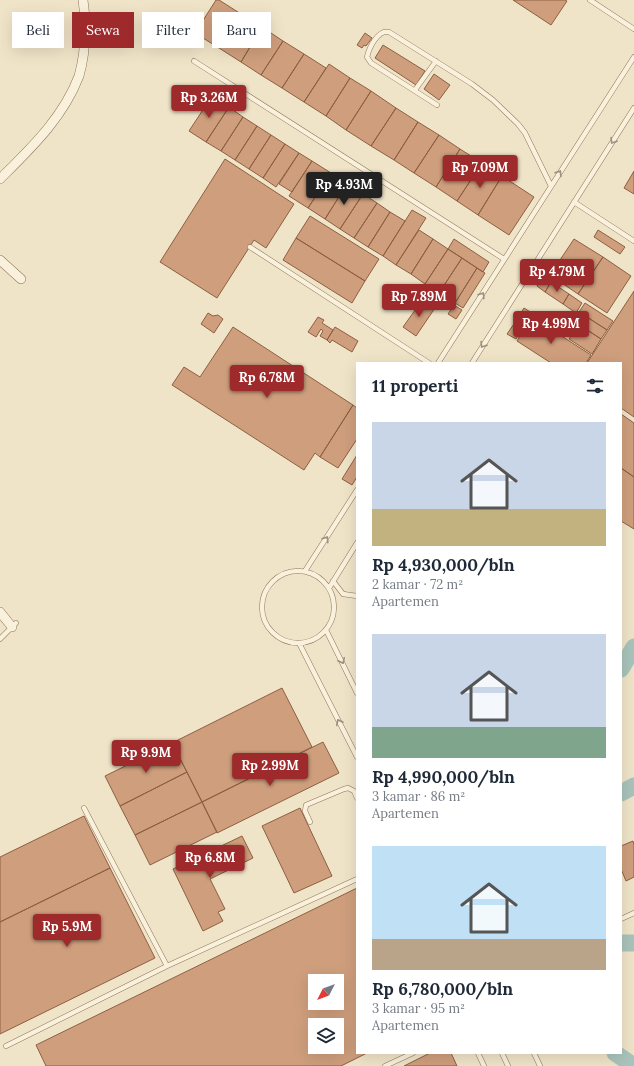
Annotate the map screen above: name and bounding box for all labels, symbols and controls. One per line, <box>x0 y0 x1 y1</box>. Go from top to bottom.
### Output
chip: Beli <box>12 12 64 48</box>
chip: Sewa <box>72 12 134 48</box>
chip: Filter <box>142 12 204 48</box>
chip: Baru <box>212 12 271 48</box>
pin: Rp 3.26M <box>168 85 250 119</box>
text: Rp 3.26M <box>180 89 238 106</box>
one-way arrow <box>610 137 618 144</box>
pin: Rp 7.09M <box>439 155 521 189</box>
text: Rp 7.09M <box>452 159 508 176</box>
one-way arrow <box>555 171 562 178</box>
pin: Rp 4.93M <box>303 172 385 206</box>
text: Rp 4.93M <box>315 176 373 193</box>
pin: Rp 4.79M <box>516 259 598 293</box>
text: Rp 4.79M <box>529 263 585 280</box>
pin: Rp 7.89M <box>378 284 460 318</box>
text: Rp 7.89M <box>391 288 447 305</box>
one-way arrow <box>477 292 484 299</box>
pin: Rp 4.99M <box>510 311 592 345</box>
text: Rp 4.99M <box>522 315 580 332</box>
one-way arrow <box>480 341 488 348</box>
pin: Rp 6.78M <box>226 365 308 399</box>
text: Rp 6.78M <box>239 369 295 386</box>
text: 11 properti <box>372 375 458 397</box>
icon: filters <box>584 375 606 397</box>
icon: home <box>453 448 525 520</box>
one-way arrow <box>321 536 328 543</box>
text: Rp 4,930,000/bln <box>372 554 515 576</box>
text: 2 kamar · 72 m² <box>372 576 463 593</box>
text: Apartemen <box>372 593 439 610</box>
one-way arrow <box>337 657 345 665</box>
icon: home <box>453 660 525 732</box>
one-way arrow <box>336 719 344 727</box>
pin: Rp 9.9M <box>109 740 183 774</box>
text: Rp 9.9M <box>121 744 171 761</box>
pin: Rp 2.99M <box>229 753 311 787</box>
text: Rp 2.99M <box>241 757 299 774</box>
text: Rp 4,990,000/bln <box>372 766 515 788</box>
text: 3 kamar · 86 m² <box>372 788 465 805</box>
text: Apartemen <box>372 805 439 822</box>
pin: Rp 6.8M <box>173 845 247 879</box>
text: Rp 6.8M <box>185 849 235 866</box>
icon: home <box>453 872 525 944</box>
pin: Rp 5.9M <box>30 914 104 948</box>
text: Rp 5.9M <box>42 918 92 935</box>
north arrow <box>308 974 344 1010</box>
map controls <box>308 974 344 1054</box>
text: Rp 6,780,000/bln <box>372 978 513 1000</box>
text: 3 kamar · 95 m² <box>372 1000 465 1017</box>
text: Apartemen <box>372 1017 439 1034</box>
button: layers <box>308 1018 344 1054</box>

